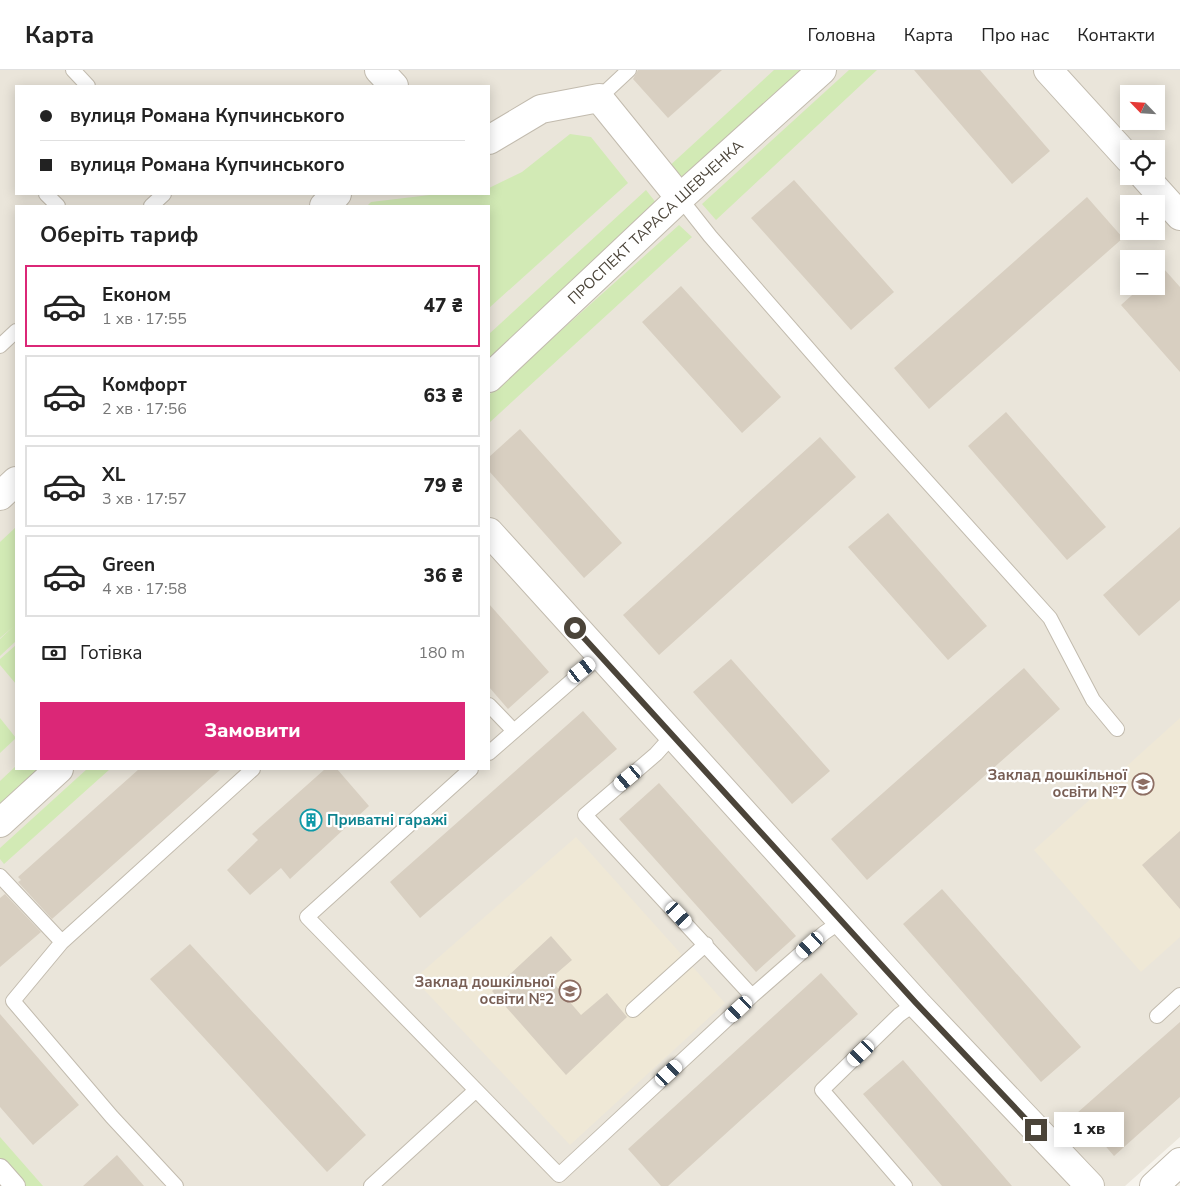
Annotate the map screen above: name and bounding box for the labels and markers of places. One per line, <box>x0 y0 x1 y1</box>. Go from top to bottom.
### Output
place label: Заклад дошкільної освіти №7 <box>988 765 1128 802</box>
school or university icon: Заклад дошкільної освіти №7 <box>1131 772 1155 796</box>
building icon: Приватні гаражі <box>299 808 323 832</box>
place label: Приватні гаражі <box>327 810 447 830</box>
place label: Заклад дошкільної освіти №2 <box>415 972 555 1009</box>
school or university icon: Заклад дошкільної освіти №2 <box>558 979 582 1003</box>

